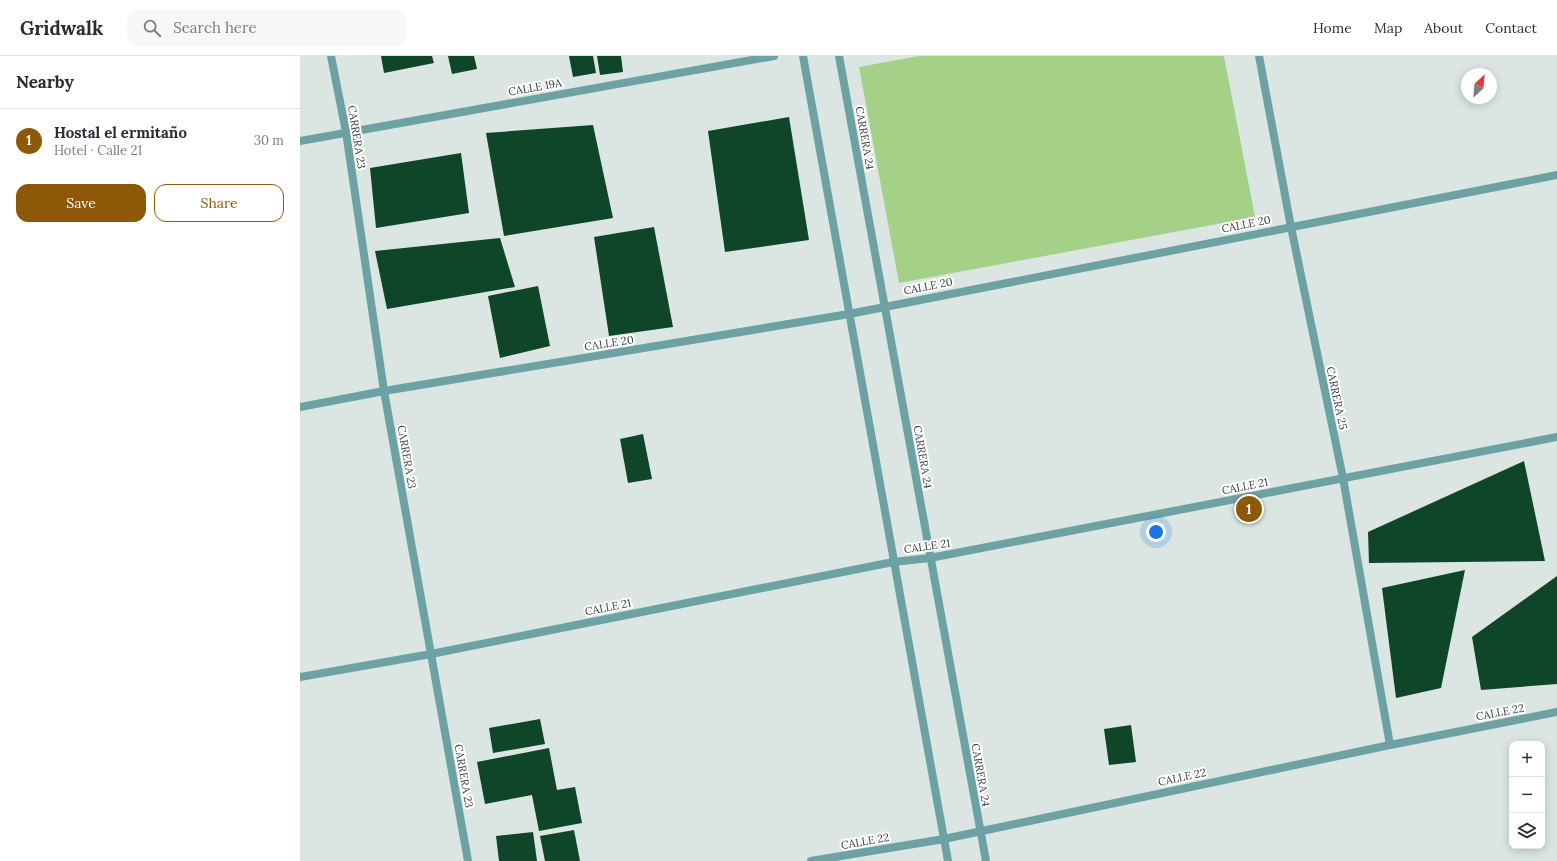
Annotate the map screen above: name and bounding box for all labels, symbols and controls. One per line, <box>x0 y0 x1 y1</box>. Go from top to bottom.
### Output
search box <box>127 10 407 46</box>
text: Gridwalk <box>20 16 103 40</box>
icon: search <box>141 17 163 39</box>
text: Search here <box>173 18 257 37</box>
text: Home <box>1313 19 1352 37</box>
text: Map <box>1374 19 1402 37</box>
text: About <box>1424 19 1463 37</box>
text: Contact <box>1485 19 1537 37</box>
north arrow <box>1461 68 1497 104</box>
text: Nearby <box>16 71 74 93</box>
street label: CALLE 19A <box>507 75 564 99</box>
street label: CARRERA 23 <box>345 104 369 170</box>
street label: CARRERA 24 <box>853 105 877 171</box>
text: Hostal el ermitaño <box>54 123 187 142</box>
text: 1 <box>26 132 32 149</box>
text: 30 m <box>254 132 284 149</box>
text: Hotel · Calle 21 <box>54 142 142 159</box>
button: Save <box>16 184 146 222</box>
button: Share <box>154 184 284 222</box>
street label: CALLE 20 <box>1220 212 1272 236</box>
street label: CALLE 20 <box>902 274 954 298</box>
street label: CALLE 20 <box>583 332 635 354</box>
street label: CARRERA 25 <box>1323 365 1351 431</box>
street label: CARRERA 23 <box>395 424 419 490</box>
street label: CARRERA 24 <box>911 424 935 490</box>
street label: CALLE 21 <box>1221 475 1269 497</box>
pin: 1 <box>1236 494 1262 524</box>
your location <box>1146 522 1166 542</box>
street label: CALLE 21 <box>903 536 951 556</box>
street label: CALLE 21 <box>584 596 632 618</box>
street label: CALLE 22 <box>1475 700 1525 724</box>
map controls <box>1509 741 1545 849</box>
button: + <box>1509 741 1545 777</box>
street label: CARRERA 24 <box>969 742 993 808</box>
street label: CARRERA 23 <box>452 743 476 809</box>
street label: CALLE 22 <box>1157 765 1207 789</box>
button: − <box>1509 777 1545 813</box>
button: layers <box>1509 813 1545 849</box>
street label: CALLE 22 <box>840 830 890 852</box>

